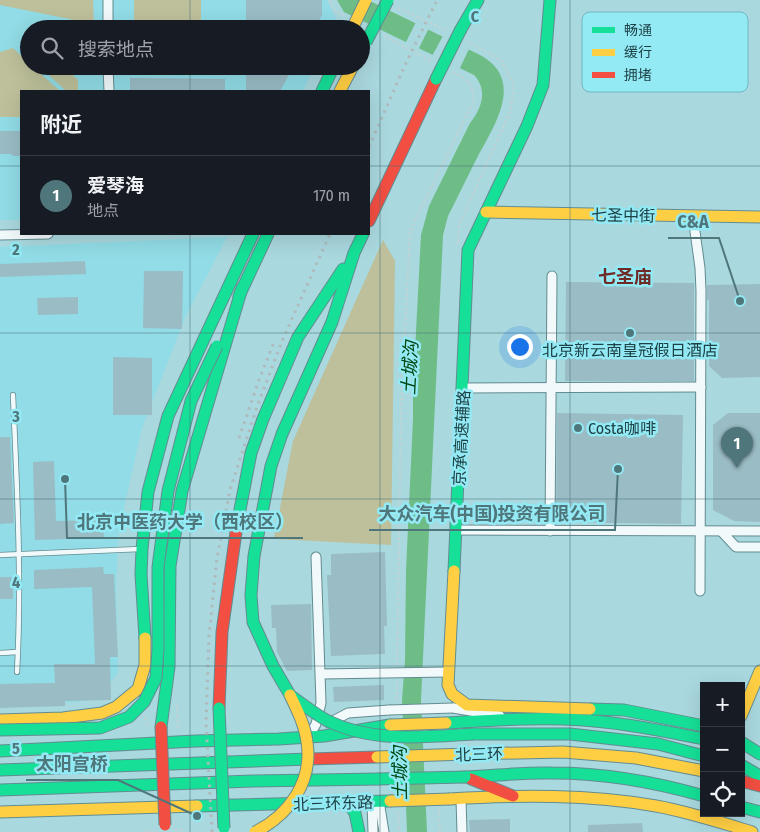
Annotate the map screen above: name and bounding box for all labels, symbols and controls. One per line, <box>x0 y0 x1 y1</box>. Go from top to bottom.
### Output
text: C <box>471 7 480 26</box>
legend <box>582 12 748 92</box>
search box <box>20 20 370 75</box>
text: 畅通 <box>624 22 652 39</box>
icon: search <box>38 34 66 62</box>
text: 搜索地点 <box>78 38 154 61</box>
text: 缓行 <box>624 44 652 61</box>
text: 拥堵 <box>624 67 652 84</box>
text: 附近 <box>40 112 82 138</box>
text: 爱琴海 <box>87 174 144 197</box>
text: 1 <box>53 186 59 205</box>
text: 170 m <box>313 186 350 205</box>
text: 地点 <box>87 201 119 220</box>
street label: 七圣中街 <box>591 205 655 226</box>
callout: C&A <box>668 205 719 238</box>
text: C&A <box>677 211 709 233</box>
text: 2 <box>11 240 20 259</box>
district label: 七圣庙 <box>598 266 652 288</box>
marker: 北京新云南皇冠假日酒店 <box>624 327 636 339</box>
your location <box>507 334 533 360</box>
water label: 土城沟 <box>398 338 423 396</box>
place label: 北京新云南皇冠假日酒店 <box>542 341 718 360</box>
street label: 京承高速辅路 <box>449 390 473 486</box>
text: 3 <box>11 407 20 426</box>
place label: Costa咖啡 <box>588 419 656 438</box>
marker: Costa咖啡 <box>572 422 584 434</box>
pin: 1 <box>721 427 753 468</box>
callout: 大众汽车(中国)投资有限公司 <box>369 497 615 530</box>
text: 大众汽车(中国)投资有限公司 <box>379 503 605 525</box>
callout: 北京中医药大学（西校区） <box>67 505 303 538</box>
text: 北京中医药大学（西校区） <box>77 511 293 533</box>
text: 4 <box>12 573 20 592</box>
map controls <box>700 682 745 817</box>
button: + <box>700 682 745 727</box>
button: − <box>700 727 745 772</box>
text: 5 <box>12 739 20 758</box>
water label: 土城沟 <box>388 744 411 800</box>
street label: 北三环 <box>455 744 503 765</box>
callout: 太阳宫桥 <box>26 747 118 780</box>
text: 太阳宫桥 <box>36 753 108 775</box>
button: locate <box>700 772 745 817</box>
street label: 北三环东路 <box>293 793 373 814</box>

